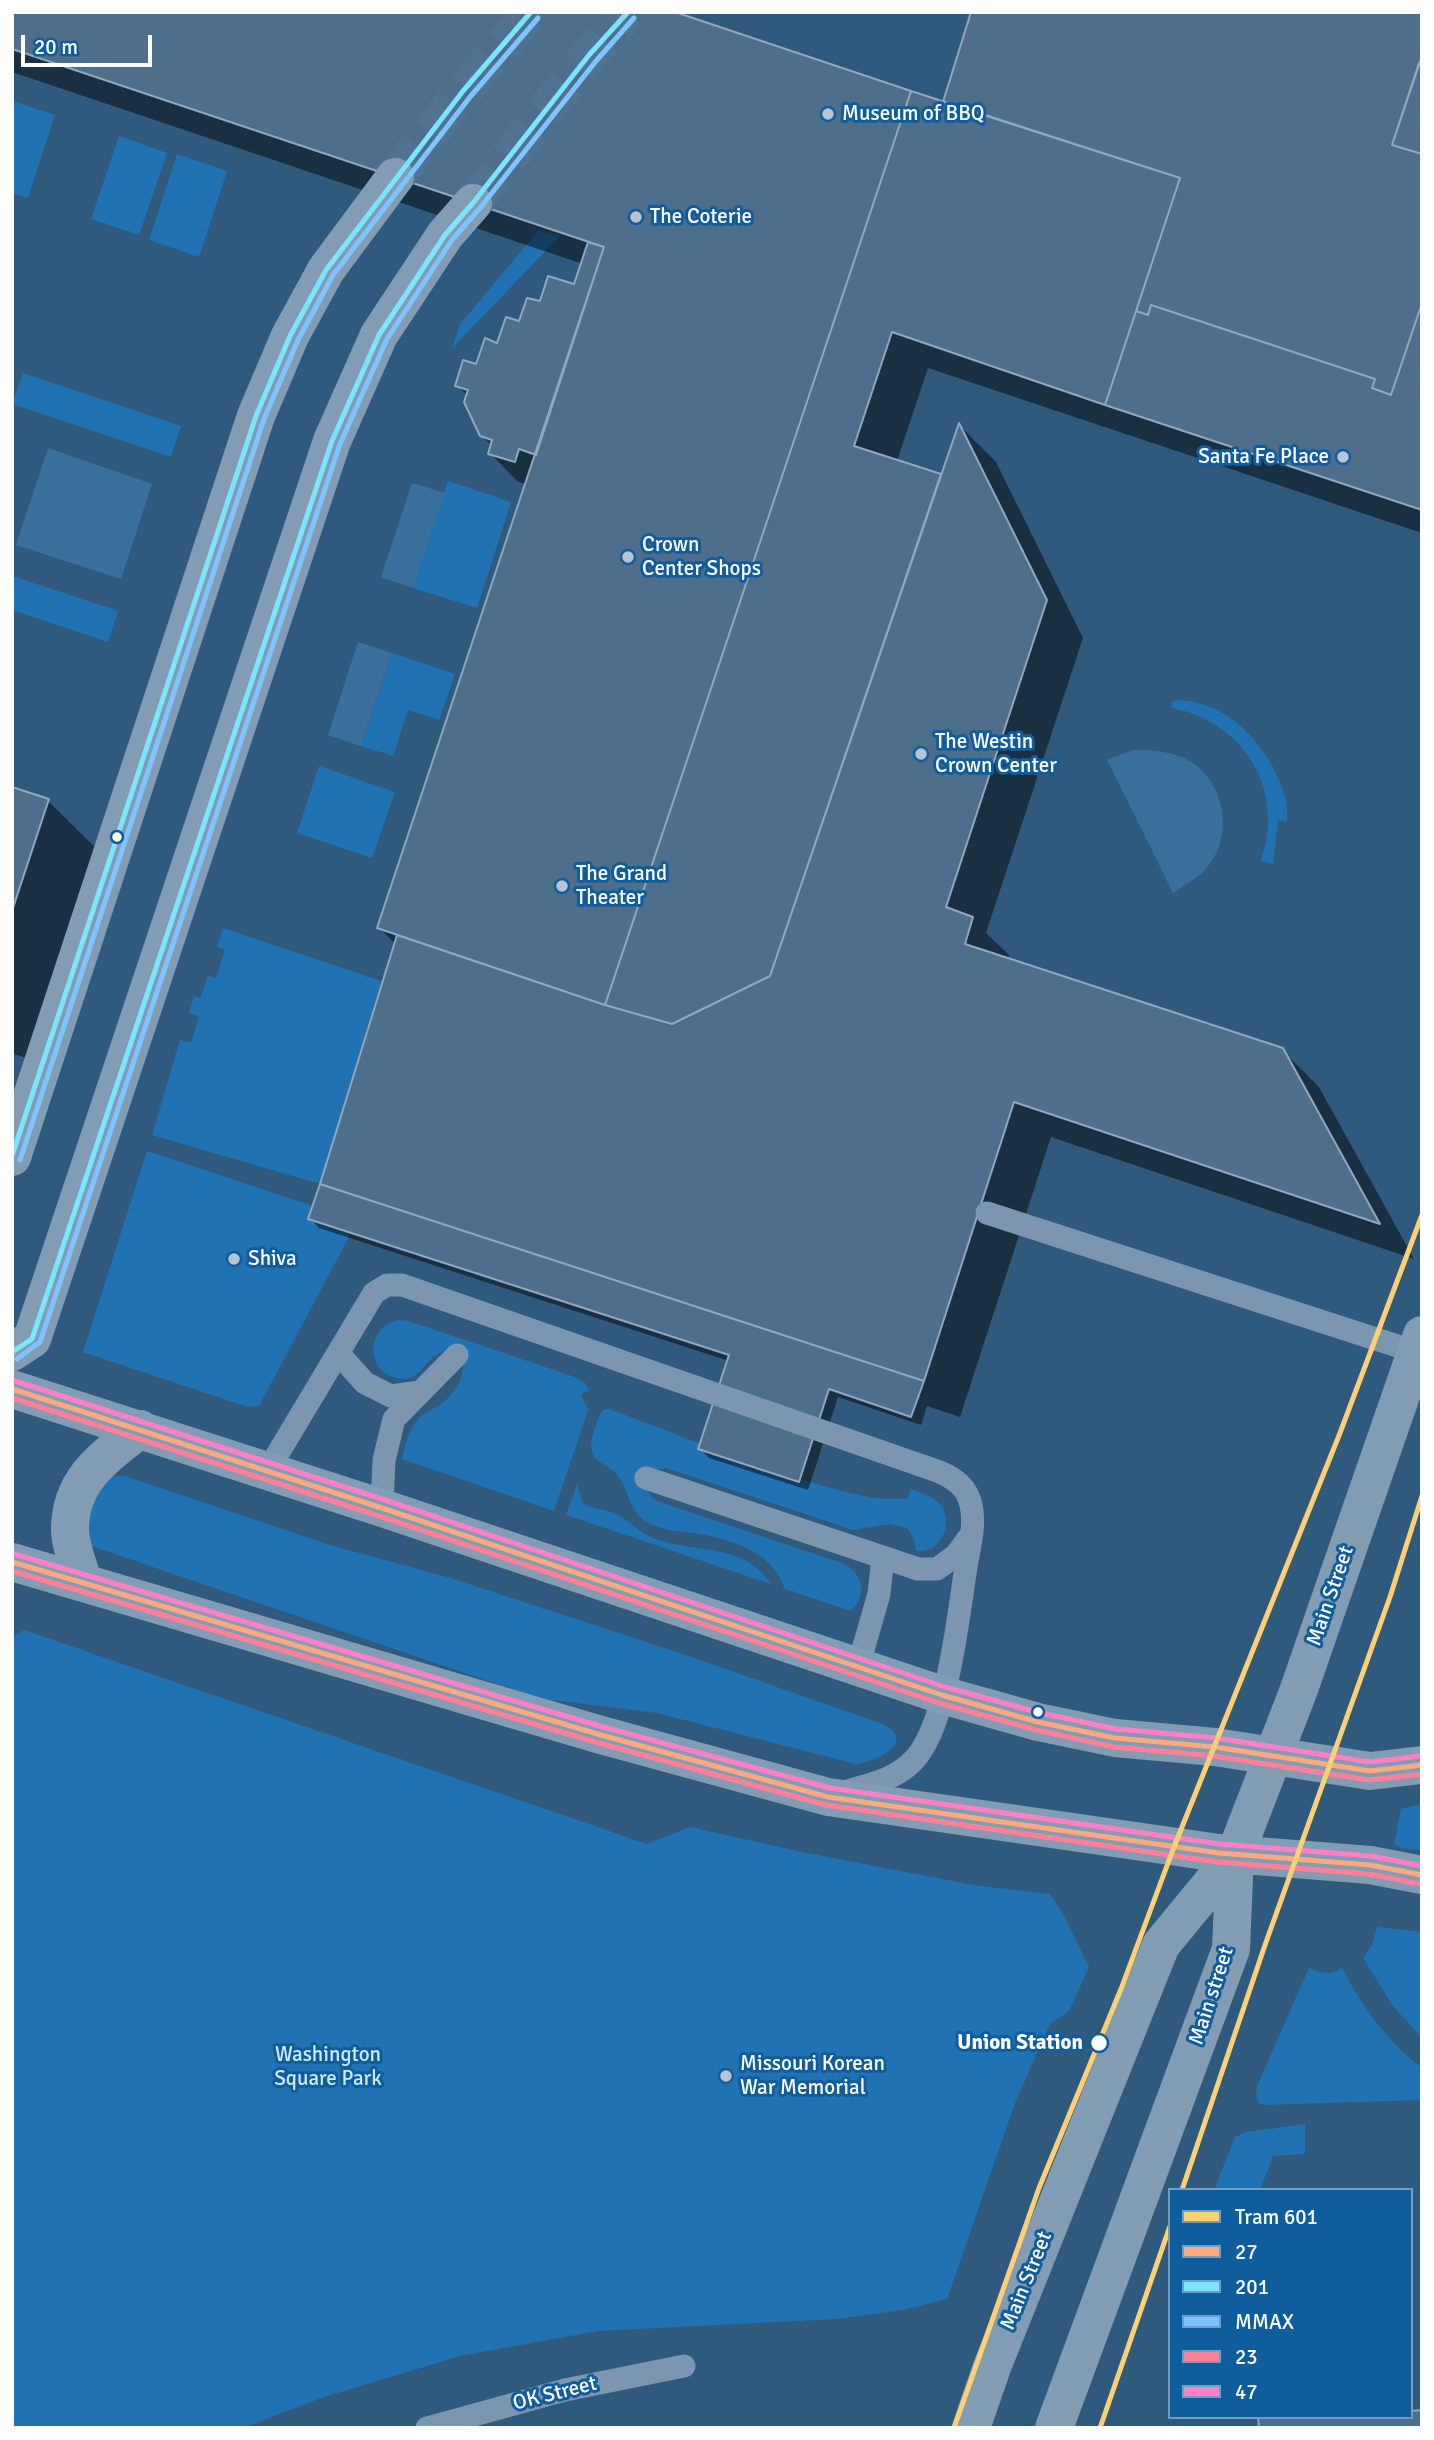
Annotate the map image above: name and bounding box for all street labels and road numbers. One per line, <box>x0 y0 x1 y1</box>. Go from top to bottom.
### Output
street label: Main Street <box>1302 1543 1360 1649</box>
street label: Main street <box>1184 1944 1240 2048</box>
street label: Main Street <box>996 2228 1058 2334</box>
street label: OK Street <box>510 2371 600 2417</box>

